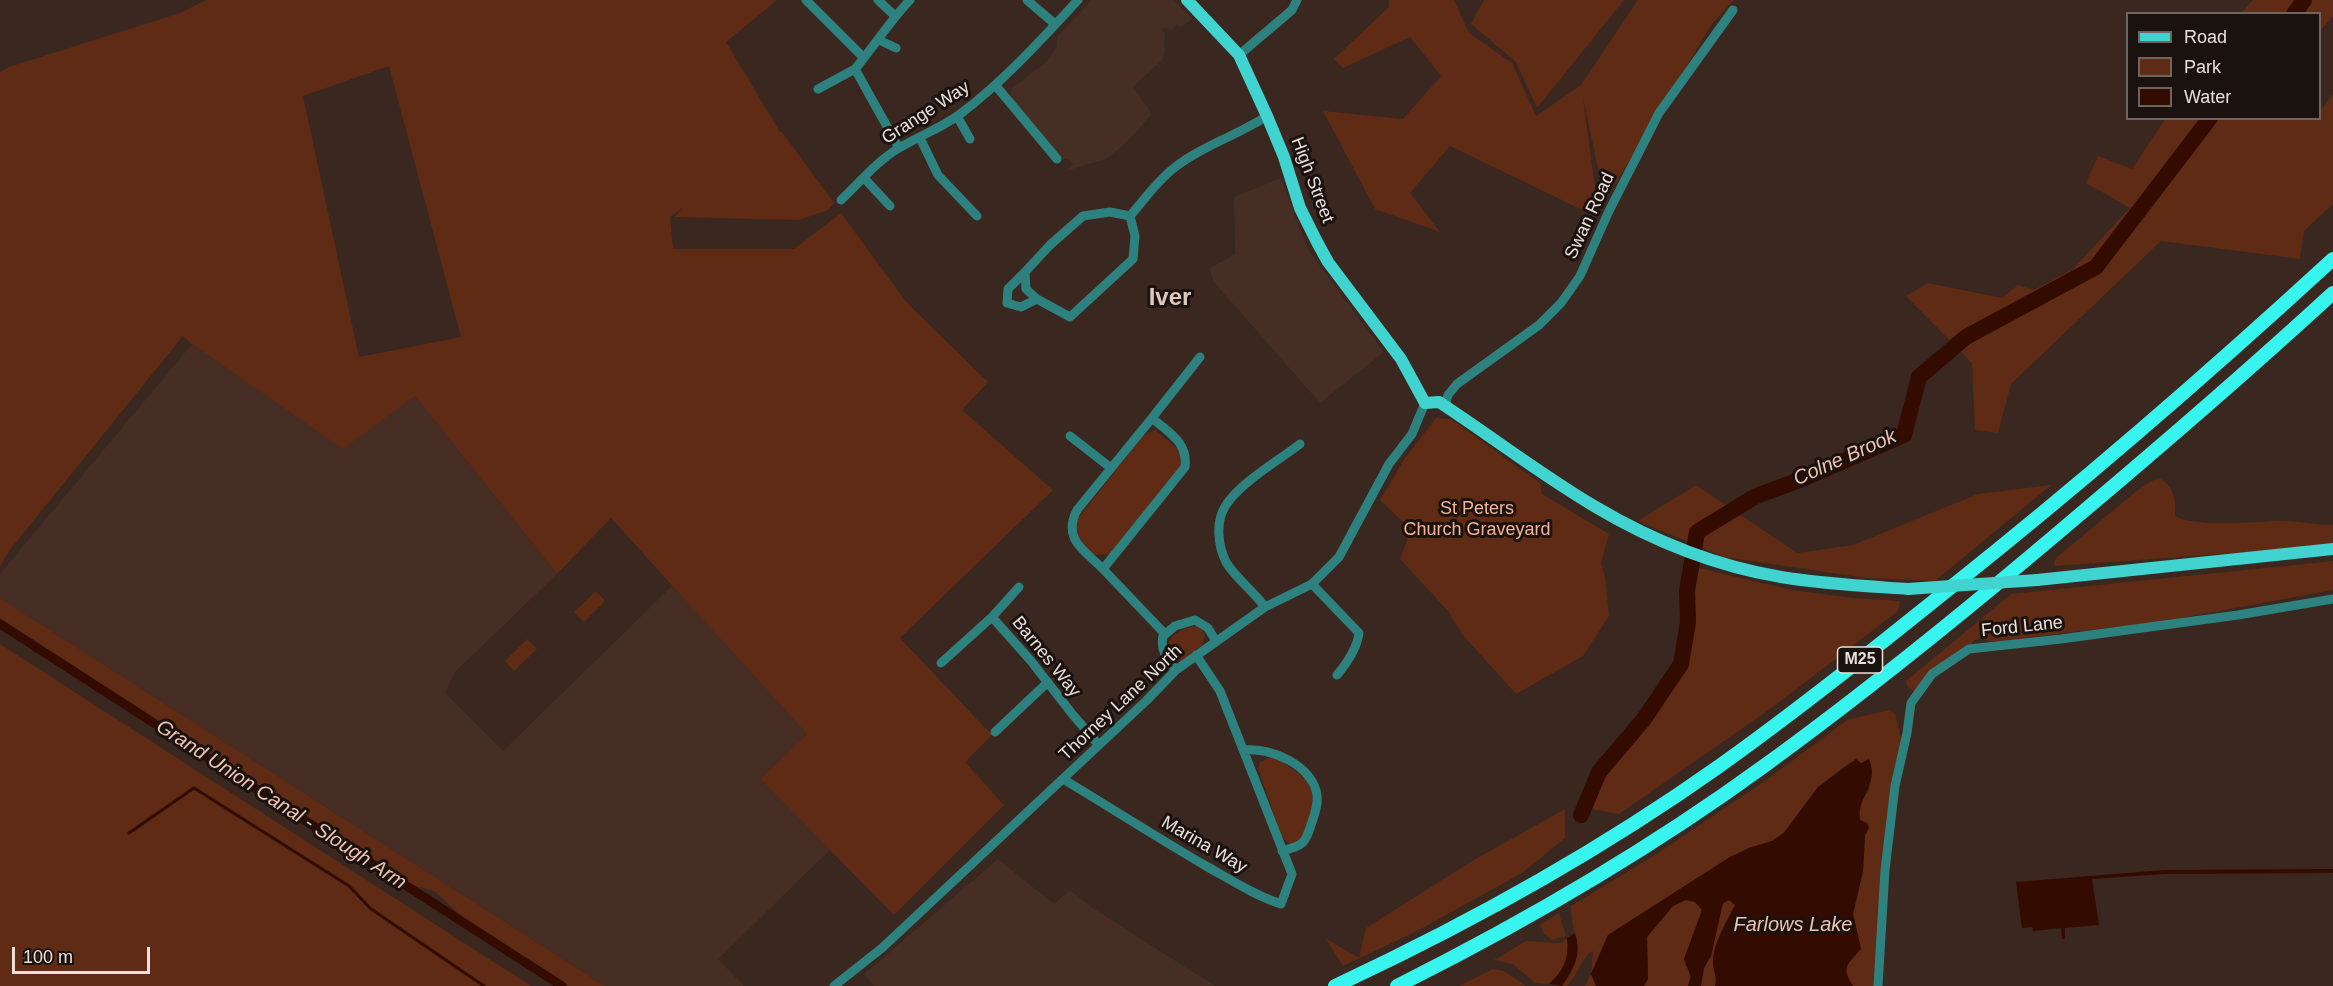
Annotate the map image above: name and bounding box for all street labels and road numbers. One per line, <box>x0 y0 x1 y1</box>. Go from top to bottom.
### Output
street label: Grange Way <box>878 77 974 149</box>
street label: High Street <box>1286 134 1338 226</box>
street label: Swan Road <box>1561 169 1619 263</box>
street label: Barnes Way <box>1007 612 1085 702</box>
street label: Ford Lane <box>1980 612 2064 642</box>
street label: Thorney Lane North <box>1055 641 1187 765</box>
road number: M25 <box>1838 647 1882 673</box>
street label: Marina Way <box>1157 812 1251 878</box>

